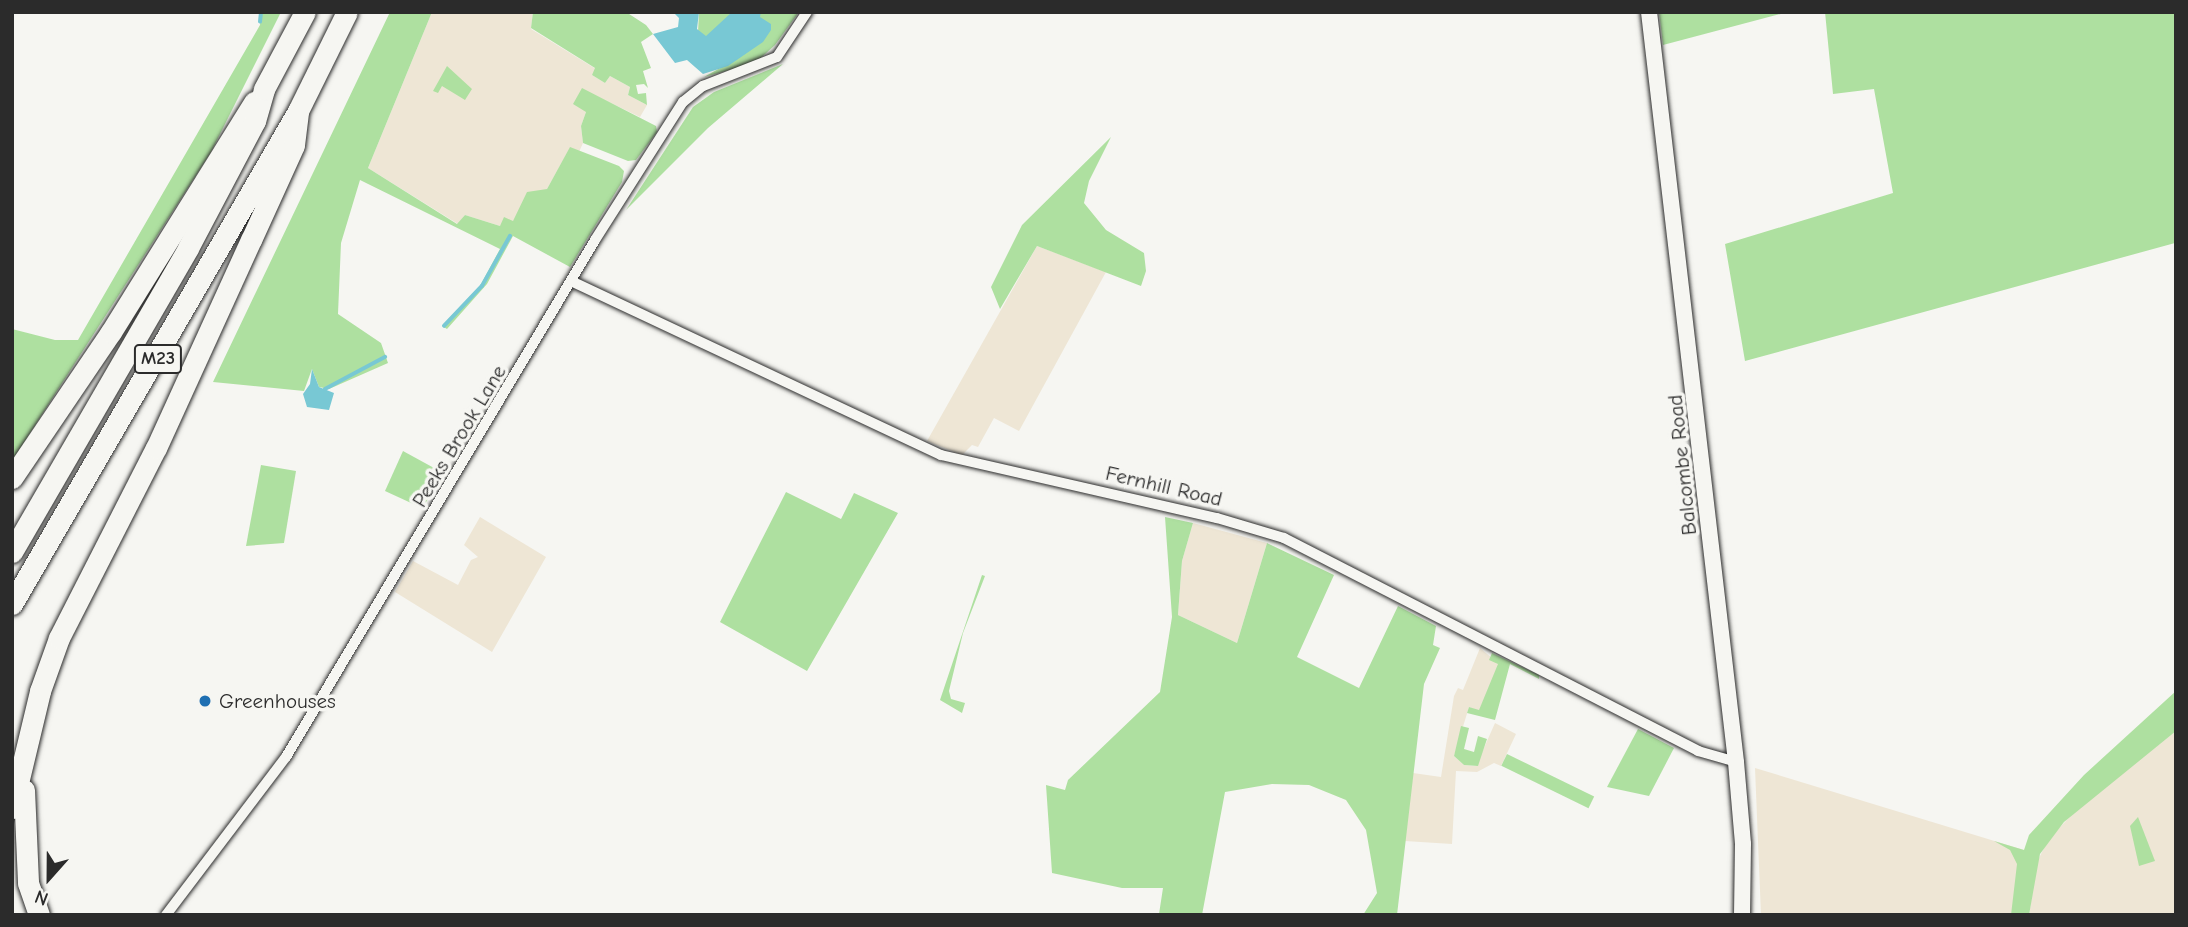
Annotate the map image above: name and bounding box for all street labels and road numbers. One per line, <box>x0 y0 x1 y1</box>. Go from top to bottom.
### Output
road number: M23 <box>134 344 182 374</box>
street label: Peeks Brook Lane <box>407 360 511 512</box>
street label: Balcombe Road <box>1662 393 1702 537</box>
street label: Fernhill Road <box>1103 460 1225 512</box>

